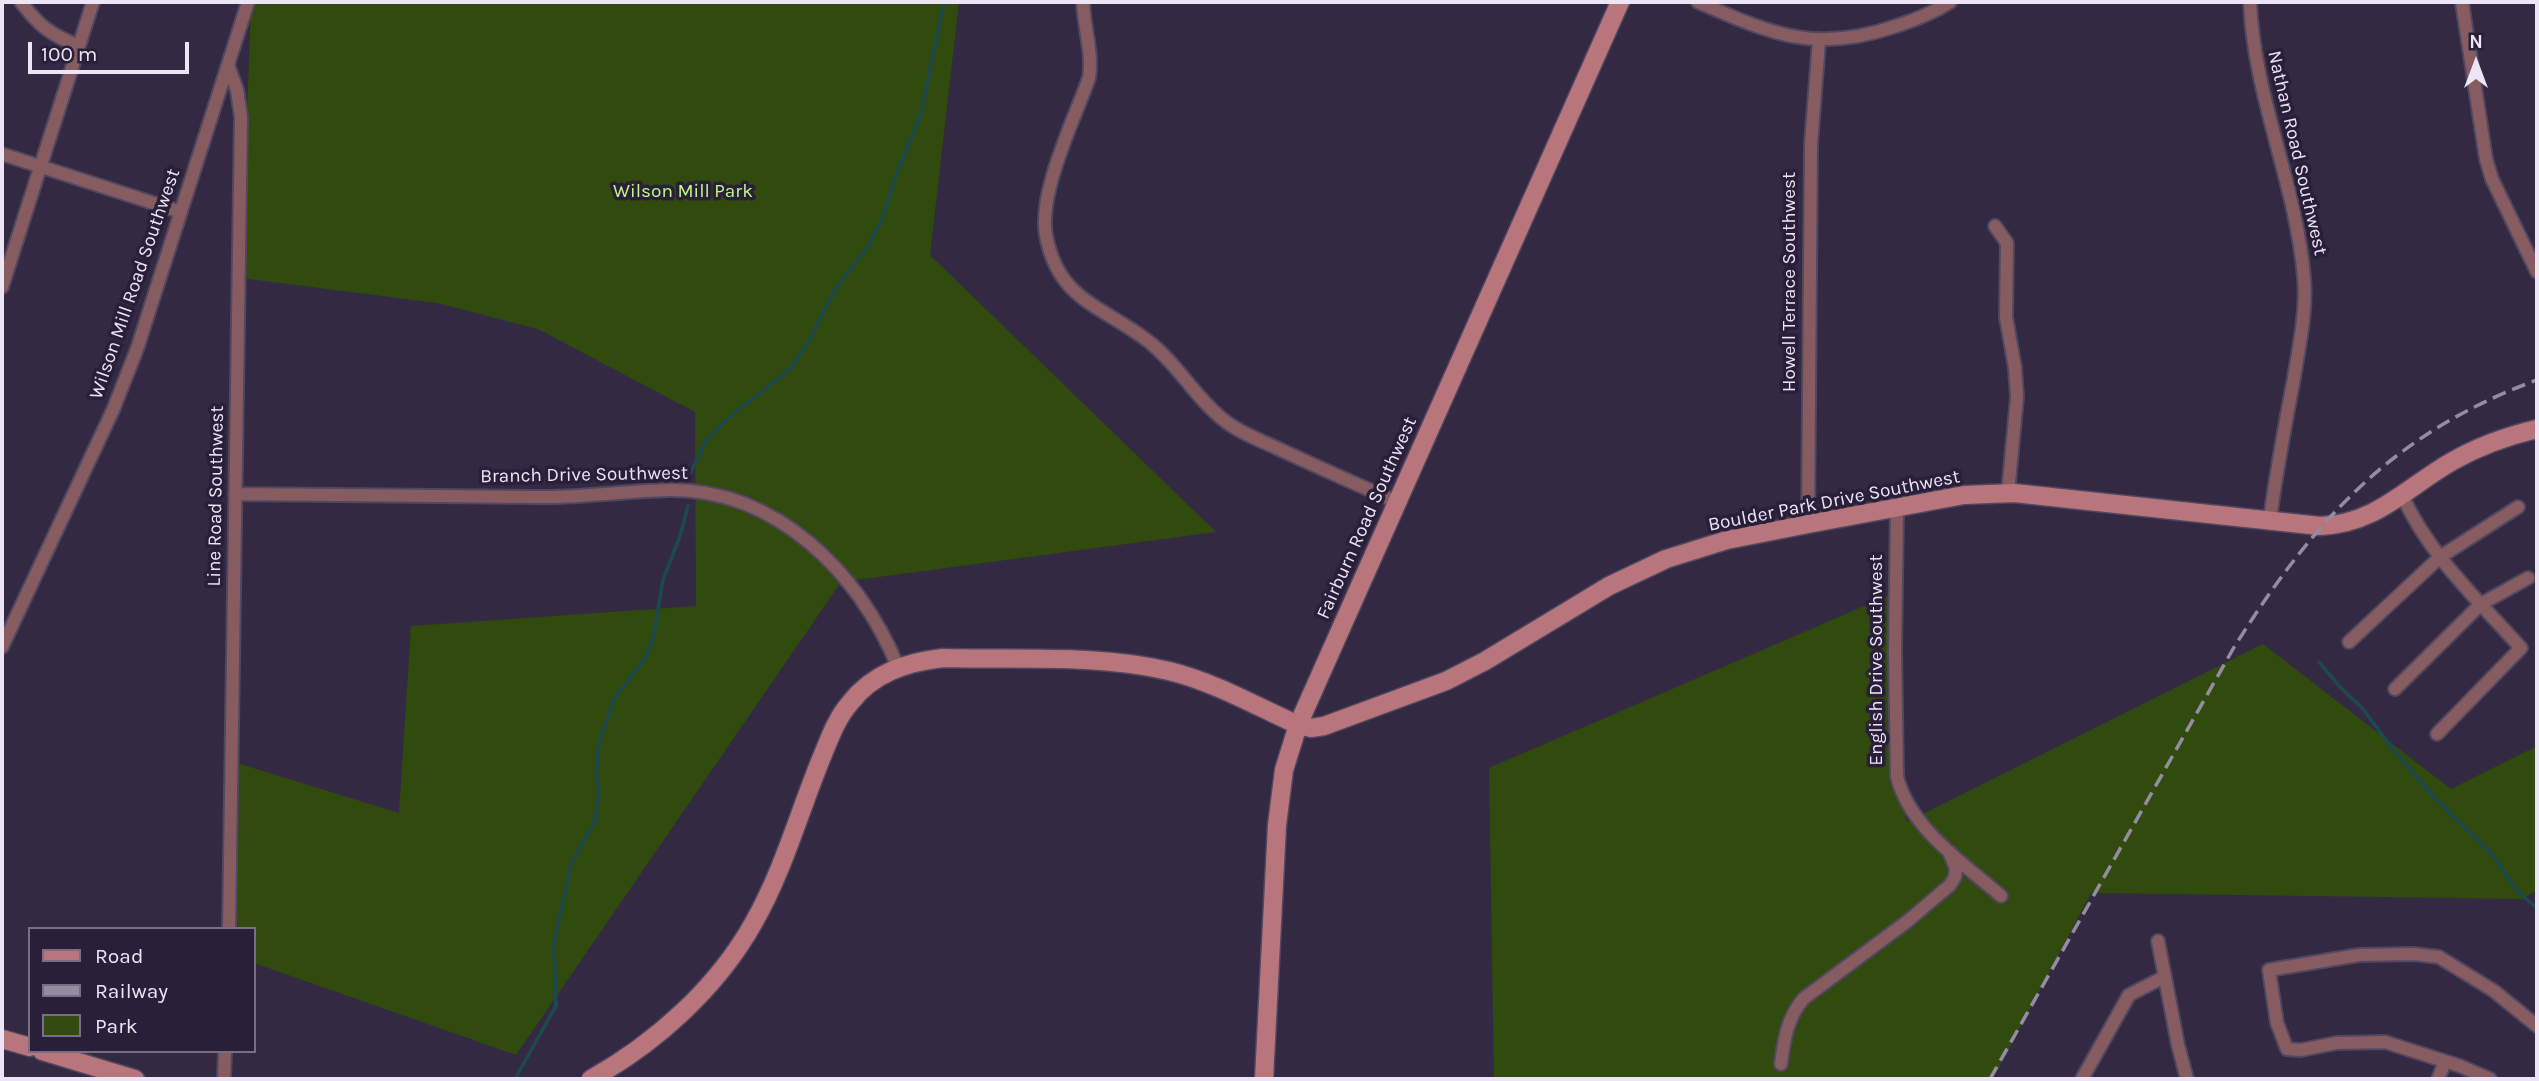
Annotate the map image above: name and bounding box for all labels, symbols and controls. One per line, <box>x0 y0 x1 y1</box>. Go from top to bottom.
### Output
scale bar <box>32 28 192 72</box>
north arrow <box>2441 28 2511 98</box>
text: N <box>2469 31 2483 53</box>
text: 100 m <box>41 42 98 66</box>
street label: Nathan Road Southwest <box>2262 48 2332 258</box>
street label: Wilson Mill Road Southwest <box>85 166 185 402</box>
street label: Howell Terrace Southwest <box>1779 172 1801 392</box>
park label: Wilson Mill Park <box>613 181 753 203</box>
street label: Line Road Southwest <box>203 405 229 587</box>
street label: Fairburn Road Southwest <box>1312 413 1422 623</box>
street label: Branch Drive Southwest <box>480 462 688 488</box>
street label: Boulder Park Drive Southwest <box>1706 465 1962 537</box>
street label: English Drive Southwest <box>1866 554 1888 766</box>
legend <box>28 927 256 1053</box>
text: Road <box>95 944 143 968</box>
text: Railway <box>95 979 168 1003</box>
text: Park <box>95 1014 138 1038</box>

